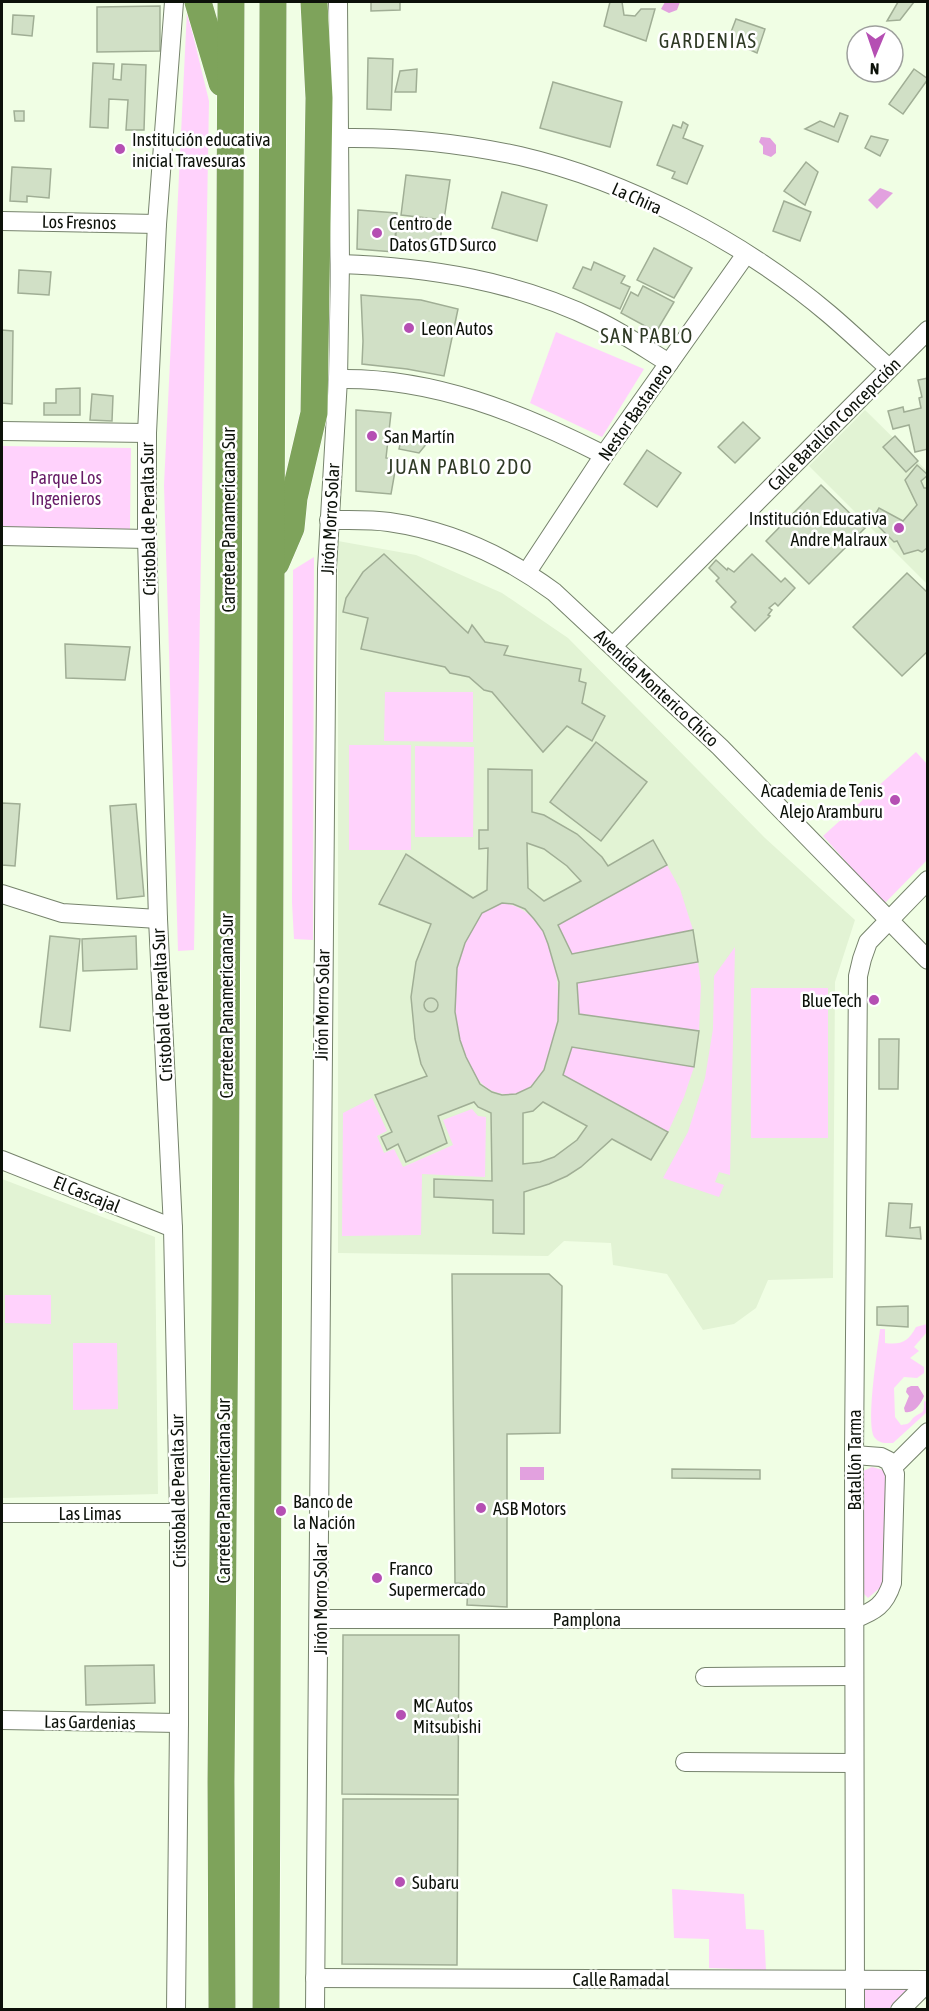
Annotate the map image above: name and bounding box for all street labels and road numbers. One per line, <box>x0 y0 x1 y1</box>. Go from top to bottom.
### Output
street label: La Chira <box>609 178 665 218</box>
street label: Los Fresnos <box>42 211 116 233</box>
street label: Calle Batallón Concepcción <box>763 353 905 495</box>
street label: Nestor Bastanero <box>594 359 676 465</box>
street label: Carretera Panamericana Sur <box>218 427 239 612</box>
street label: Cristobal de Peralta Sur <box>136 442 160 596</box>
street label: Jirón Morro Solar <box>317 462 343 575</box>
street label: Avenida Monterico Chico <box>591 625 723 751</box>
street label: Carretera Panamericana Sur <box>216 913 237 1098</box>
street label: Cristobal de Peralta Sur <box>147 927 176 1082</box>
street label: Jirón Morro Solar <box>311 948 333 1061</box>
street label: El Cascajal <box>51 1171 124 1217</box>
street label: Carretera Panamericana Sur <box>213 1398 234 1583</box>
street label: Batallón Tarma <box>844 1409 865 1511</box>
street label: Cristobal de Peralta Sur <box>166 1414 190 1568</box>
street label: Las Limas <box>59 1503 121 1524</box>
street label: Jirón Morro Solar <box>310 1543 331 1655</box>
street label: Pamplona <box>553 1609 621 1630</box>
street label: Las Gardenias <box>44 1711 136 1733</box>
street label: Calle Ramadal <box>573 1969 670 1990</box>

